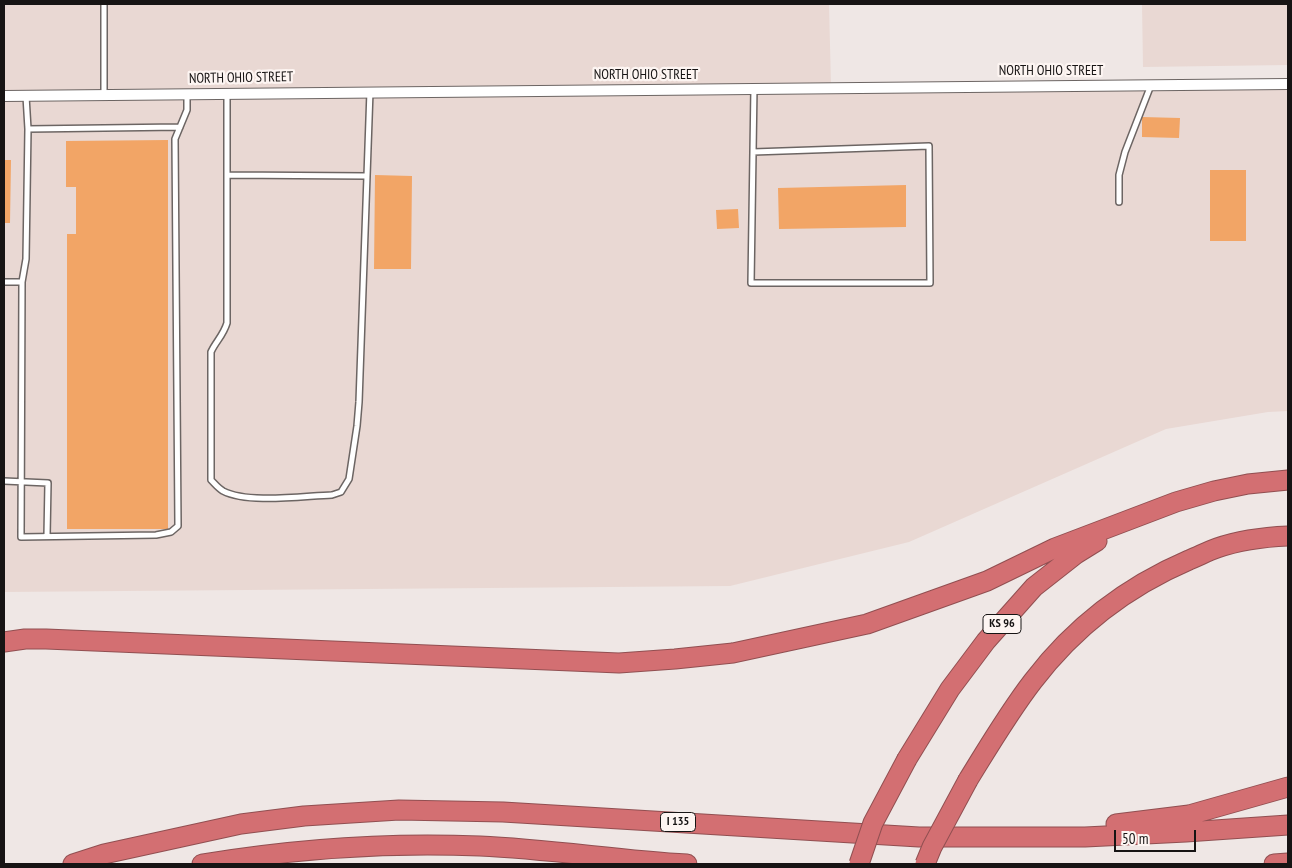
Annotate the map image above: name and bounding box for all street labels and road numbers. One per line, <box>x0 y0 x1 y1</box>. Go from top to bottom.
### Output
street label: NORTH OHIO STREET <box>999 63 1103 79</box>
street label: NORTH OHIO STREET <box>594 67 698 83</box>
street label: NORTH OHIO STREET <box>189 69 293 87</box>
road number: KS 96 <box>983 614 1021 634</box>
road number: I 135 <box>660 812 696 832</box>

